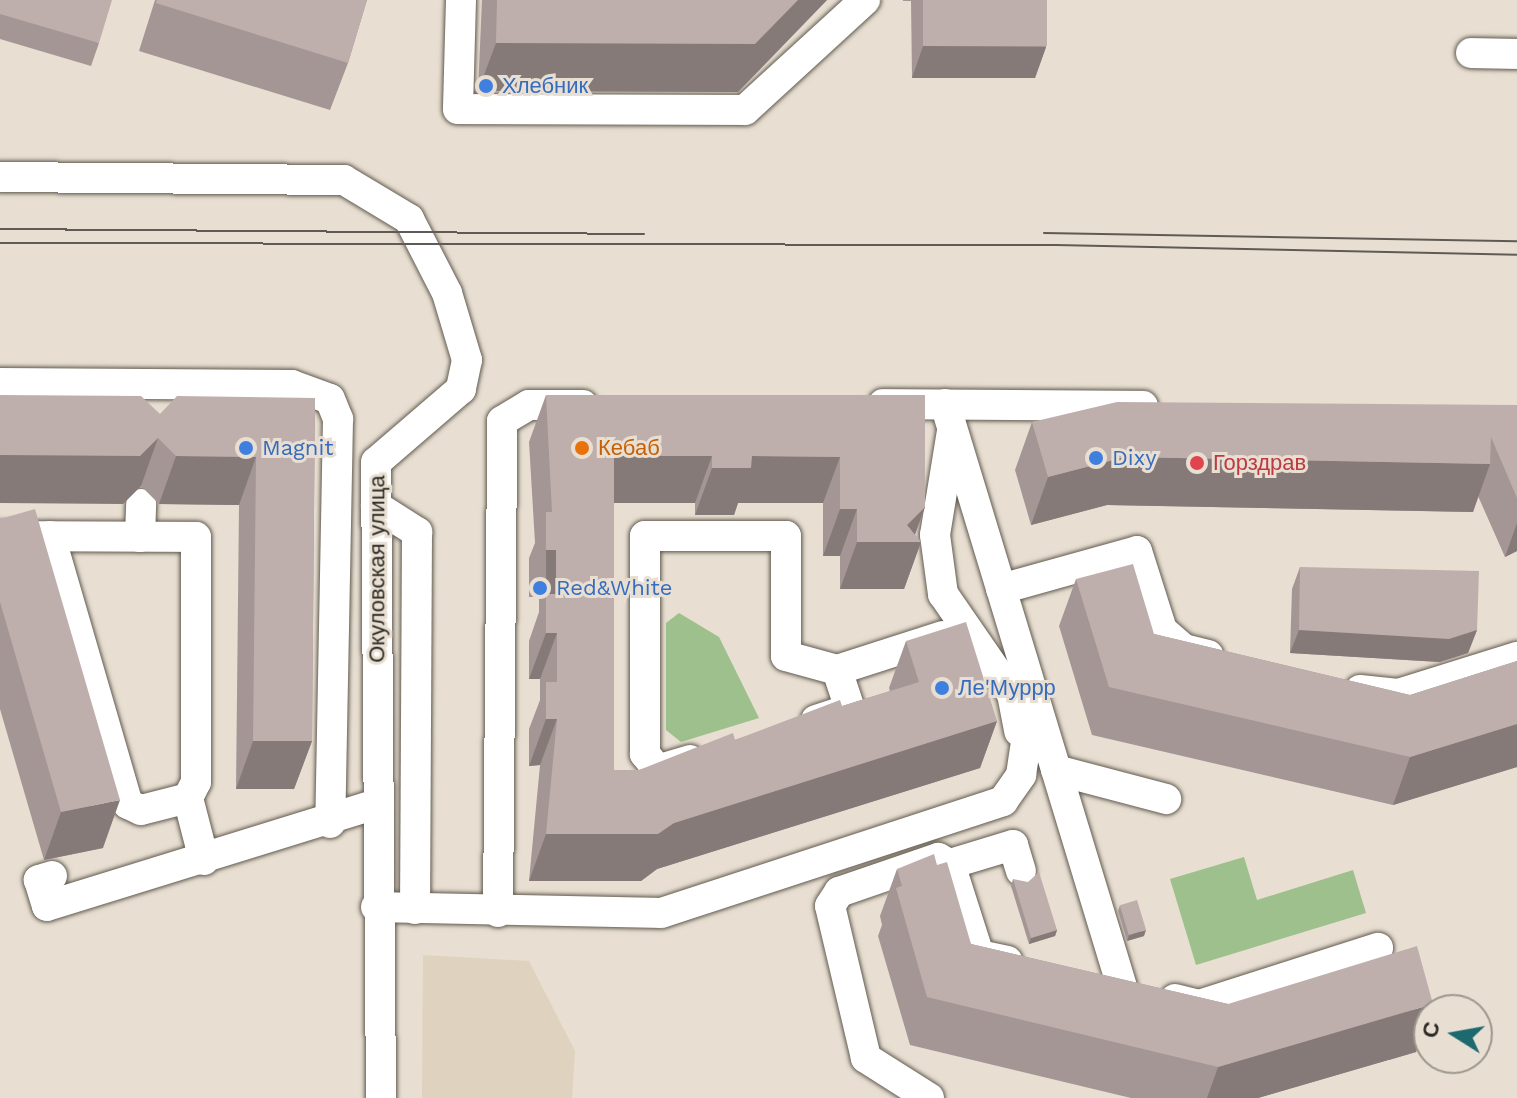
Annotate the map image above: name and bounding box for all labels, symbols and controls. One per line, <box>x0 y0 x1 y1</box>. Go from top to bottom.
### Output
place label: Хлебник <box>502 73 588 99</box>
marker: Хлебник <box>477 77 495 95</box>
place label: Magnit <box>262 435 333 461</box>
place label: Кебаб <box>598 435 660 461</box>
marker: Magnit <box>237 439 255 457</box>
marker: Кебаб <box>573 439 591 457</box>
place label: Dixy <box>1112 445 1157 471</box>
marker: Dixy <box>1087 449 1105 467</box>
place label: Горздрав <box>1213 450 1306 476</box>
marker: Горздрав <box>1188 454 1206 472</box>
street label: Окуловская улица <box>364 475 390 663</box>
place label: Red&White <box>556 575 673 601</box>
marker: Red&White <box>531 579 549 597</box>
place label: Ле'Муррр <box>958 675 1056 701</box>
marker: Ле'Муррр <box>933 679 951 697</box>
north arrow <box>1413 994 1493 1074</box>
text: С <box>1417 1020 1445 1040</box>

